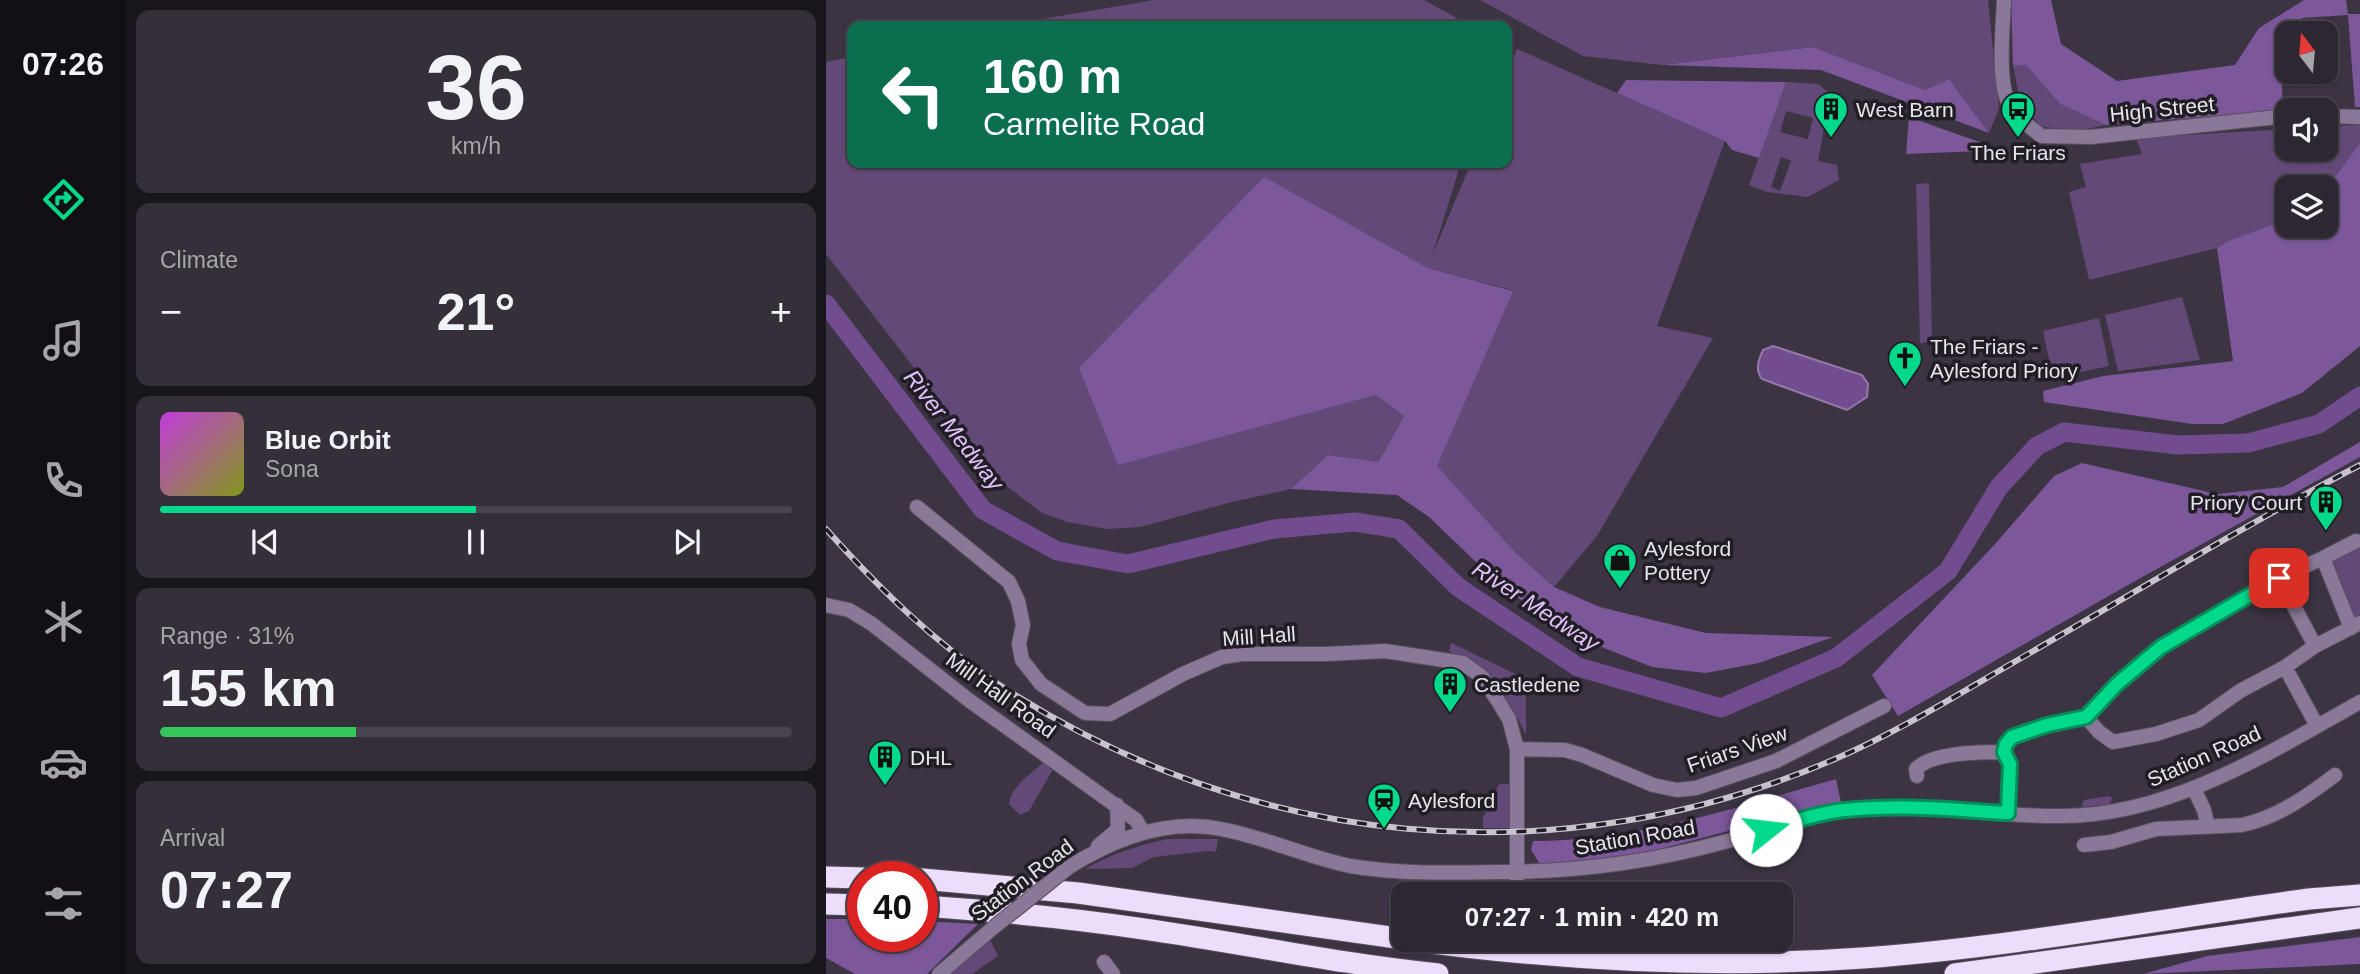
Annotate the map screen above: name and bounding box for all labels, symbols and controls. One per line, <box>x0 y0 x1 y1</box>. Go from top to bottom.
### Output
north arrow <box>2275 21 2338 84</box>
map controls <box>2275 21 2338 238</box>
text: 36 <box>425 37 527 138</box>
text: 07:26 <box>22 46 104 82</box>
icon: left <box>868 49 959 140</box>
text: 160 m <box>983 49 1122 103</box>
building icon: West Barn <box>1812 90 1850 139</box>
bus stop icon: The Friars <box>1999 90 2037 139</box>
street label: High Street <box>2109 92 2216 126</box>
place label: West Barn <box>1856 98 1954 121</box>
button: sound <box>2275 98 2338 161</box>
text: Carmelite Road <box>983 106 1205 142</box>
text: km/h <box>451 133 501 159</box>
place label: The Friars <box>1970 141 2066 164</box>
icon: directions <box>39 175 88 224</box>
button: layers <box>2275 175 2338 238</box>
text: Climate <box>160 247 238 273</box>
text: 21° <box>437 283 515 341</box>
text: − <box>160 291 182 333</box>
text: + <box>770 291 792 333</box>
icon: music <box>39 316 88 365</box>
place label: The Friars - Aylesford Priory <box>1930 335 2078 382</box>
church icon: The Friars - Aylesford Priory <box>1886 339 1924 388</box>
water label: River Medway <box>899 365 1010 497</box>
text: Blue Orbit <box>265 425 391 455</box>
icon: phone <box>39 456 88 505</box>
text: Sona <box>265 456 319 482</box>
building icon: Priory Court <box>2307 483 2345 532</box>
place label: Priory Court <box>2190 491 2302 514</box>
icon: previous <box>246 523 284 561</box>
icon: pause <box>457 523 495 561</box>
icon: next <box>668 523 706 561</box>
place label: Aylesford Pottery <box>1644 537 1731 584</box>
shop icon: Aylesford Pottery <box>1601 541 1639 590</box>
pin <box>2249 548 2309 608</box>
water label: River Medway <box>1468 555 1605 657</box>
icon: arrive <box>2260 559 2298 597</box>
icon: climate <box>39 597 88 646</box>
street label: Mill Hall <box>1222 622 1296 650</box>
text: Range · 31% <box>160 623 294 649</box>
street label: Mill Hall Road <box>942 648 1060 742</box>
text: 155 km <box>160 659 336 717</box>
building icon: Castledene <box>1431 665 1469 714</box>
place label: Castledene <box>1474 673 1580 696</box>
street label: Friars View <box>1684 721 1791 777</box>
street label: Station Road <box>2144 721 2264 791</box>
icon: car <box>39 738 88 787</box>
building icon: DHL <box>866 738 904 787</box>
place label: DHL <box>910 746 952 769</box>
station icon: Aylesford <box>1365 781 1403 830</box>
place label: Aylesford <box>1408 789 1495 812</box>
position arrow <box>1729 793 1803 867</box>
street label: Station Road <box>1573 815 1697 859</box>
text: Arrival <box>160 825 225 851</box>
street label: Station Road <box>967 834 1077 926</box>
text: 07:27 <box>160 861 293 919</box>
speed limit sign: 40 <box>847 861 938 952</box>
icon: filters <box>39 879 88 928</box>
text: 07:27 · 1 min · 420 m <box>1465 902 1719 932</box>

